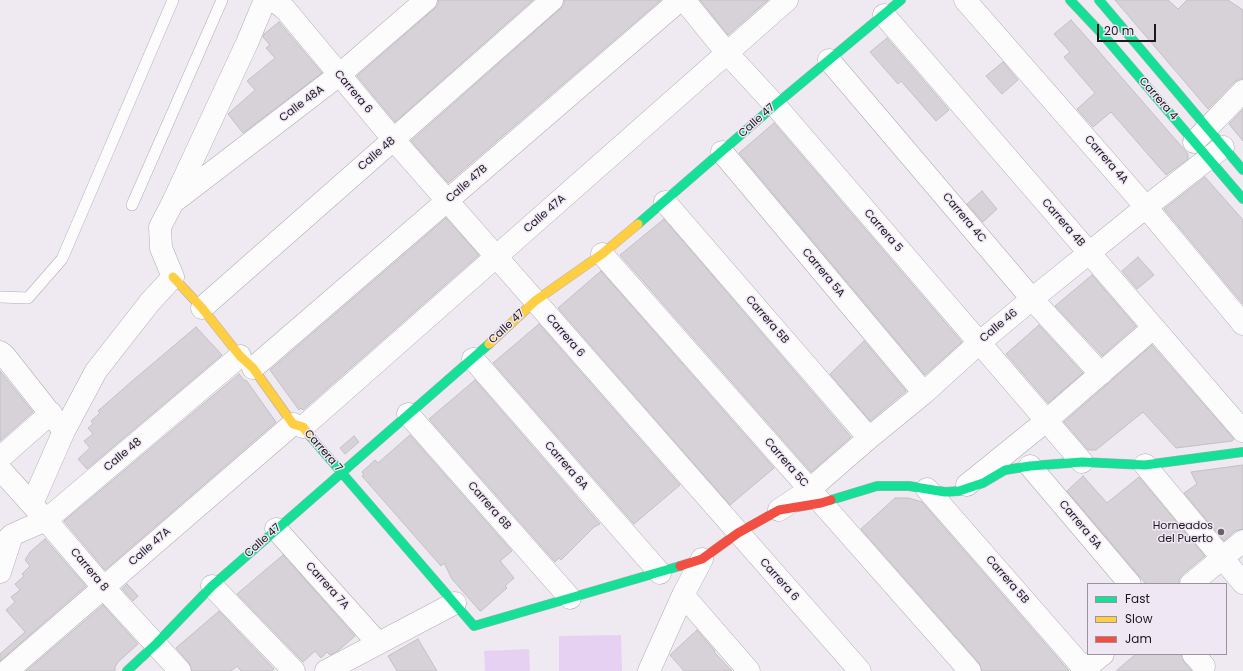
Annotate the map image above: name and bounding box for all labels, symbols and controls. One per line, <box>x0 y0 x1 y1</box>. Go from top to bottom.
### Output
scale bar <box>1099 16 1158 42</box>
text: 20 m <box>1104 22 1134 39</box>
street label: Carrera 6 <box>331 68 375 116</box>
street label: Carrera 4 <box>1136 75 1180 123</box>
street label: Calle 48A <box>277 83 327 125</box>
street label: Calle 47 <box>736 101 778 141</box>
street label: Carrera 4A <box>1081 133 1131 187</box>
street label: Calle 48 <box>356 134 398 174</box>
street label: Calle 47B <box>444 162 490 206</box>
street label: Carrera 4C <box>939 190 989 246</box>
street label: Calle 47A <box>521 192 569 236</box>
street label: Carrera 4B <box>1039 196 1087 250</box>
street label: Carrera 5 <box>861 207 905 255</box>
street label: Carrera 5A <box>799 246 847 300</box>
street label: Carrera 5B <box>743 293 791 347</box>
street label: Calle 46 <box>978 306 1020 346</box>
street label: Calle 47 <box>486 307 528 347</box>
street label: Carrera 6 <box>543 312 587 360</box>
street label: Carrera 7 <box>301 427 345 475</box>
street label: Calle 48 <box>102 435 144 475</box>
street label: Carrera 5C <box>761 436 811 490</box>
street label: Carrera 6A <box>541 439 591 493</box>
street label: Carrera 6B <box>465 479 513 533</box>
street label: Carrera 5A <box>1056 498 1104 552</box>
place label: Horneados del Puerto <box>1153 519 1213 545</box>
street label: Calle 47 <box>242 521 284 561</box>
street label: Calle 47A <box>126 525 174 569</box>
marker: Horneados del Puerto <box>1216 527 1226 537</box>
street label: Carrera 8 <box>67 546 111 594</box>
street label: Carrera 5B <box>983 553 1031 607</box>
street label: Carrera 6 <box>757 556 801 604</box>
street label: Carrera 7A <box>302 560 352 612</box>
legend <box>1087 583 1227 655</box>
text: Fast <box>1125 590 1150 607</box>
text: Slow <box>1125 610 1153 627</box>
text: Jam <box>1125 630 1152 647</box>

